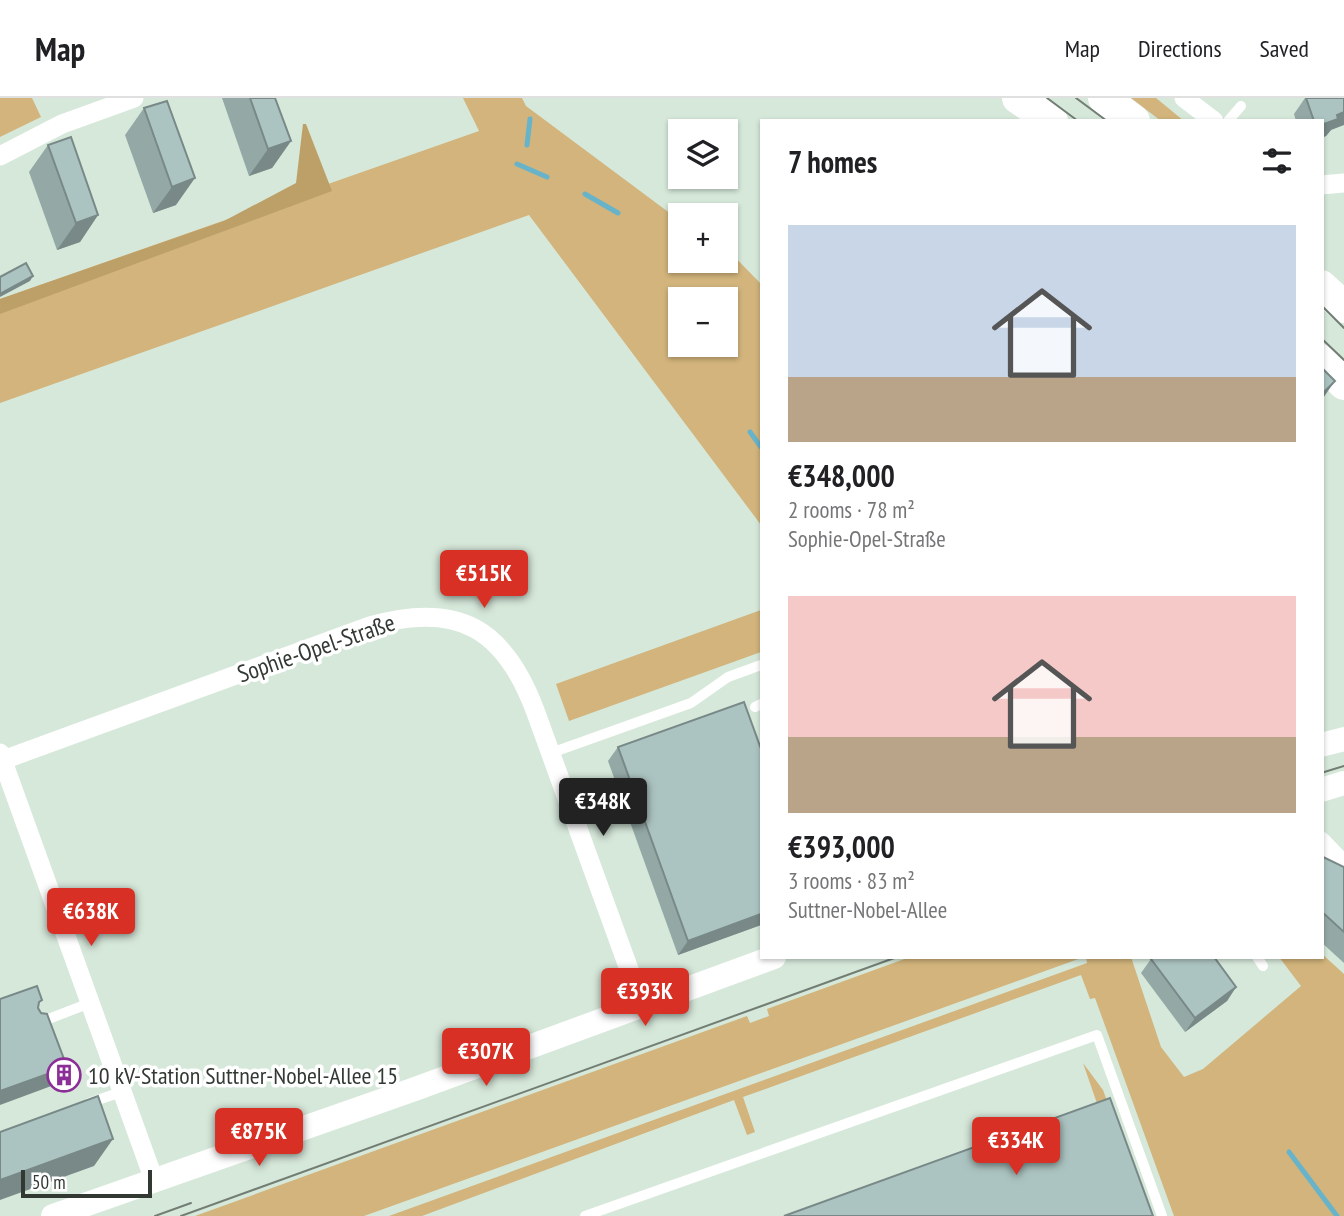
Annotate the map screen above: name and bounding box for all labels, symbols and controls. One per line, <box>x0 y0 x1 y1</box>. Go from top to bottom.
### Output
text: Map <box>35 27 85 70</box>
text: Map <box>1065 33 1100 64</box>
text: Directions <box>1138 33 1222 64</box>
text: Saved <box>1260 33 1309 64</box>
map controls <box>668 119 738 357</box>
button: layers <box>668 119 738 189</box>
text: 7 homes <box>788 142 877 181</box>
icon: filters <box>1258 142 1296 180</box>
button: + <box>668 203 738 273</box>
icon: home <box>979 270 1105 396</box>
button: − <box>668 287 738 357</box>
text: €348,000 <box>788 456 895 495</box>
text: 2 rooms · 78 m² <box>788 495 915 524</box>
text: Sophie-Opel-Straße <box>788 524 946 553</box>
pin: €515K <box>435 550 533 610</box>
text: €515K <box>456 558 512 587</box>
street label: Sophie-Opel-Straße <box>233 607 399 689</box>
icon: home <box>979 641 1105 767</box>
pin: €348K <box>554 778 652 838</box>
text: €348K <box>575 786 631 815</box>
text: €393,000 <box>788 827 895 866</box>
text: 3 rooms · 83 m² <box>788 866 915 895</box>
pin: €638K <box>42 888 140 948</box>
text: Suttner-Nobel-Allee <box>788 895 947 924</box>
text: €638K <box>63 896 119 925</box>
pin: €393K <box>596 968 694 1028</box>
text: €393K <box>617 976 673 1005</box>
pin: €307K <box>437 1028 535 1088</box>
text: €307K <box>458 1036 514 1065</box>
building icon: 10 kV-Station Suttner-Nobel-Allee 15 <box>45 1056 83 1094</box>
place label: 10 kV-Station Suttner-Nobel-Allee 15 <box>88 1060 398 1091</box>
pin: €875K <box>210 1108 308 1168</box>
text: €875K <box>231 1116 287 1145</box>
pin: €334K <box>967 1118 1065 1177</box>
text: €334K <box>988 1125 1044 1154</box>
scale bar <box>21 1167 152 1199</box>
text: 50 m <box>32 1170 66 1194</box>

